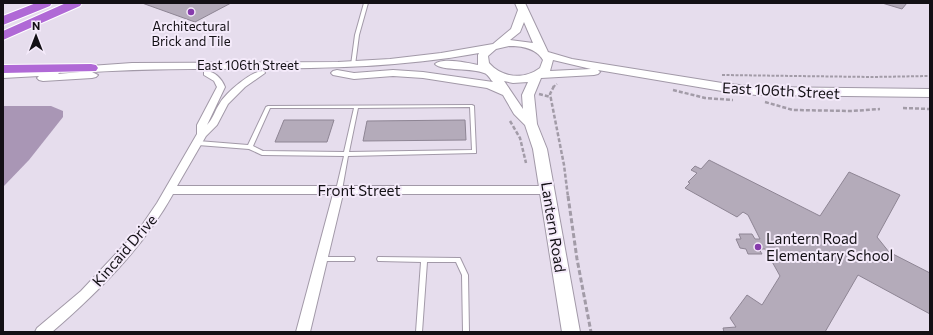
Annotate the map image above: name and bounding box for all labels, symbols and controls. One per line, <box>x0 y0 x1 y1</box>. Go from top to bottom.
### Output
marker: Architectural Brick and Tile <box>186 7 196 17</box>
north arrow <box>16 16 56 56</box>
place label: Architectural Brick and Tile <box>152 18 231 49</box>
text: N <box>32 19 40 32</box>
street label: East 106th Street <box>197 57 299 73</box>
street label: East 106th Street <box>722 78 840 102</box>
street label: Lantern Road <box>538 180 570 274</box>
street label: Front Street <box>317 181 401 199</box>
street label: Kincaid Drive <box>88 210 160 290</box>
place label: Lantern Road Elementary School <box>766 229 893 264</box>
marker: Lantern Road Elementary School <box>753 242 763 252</box>

